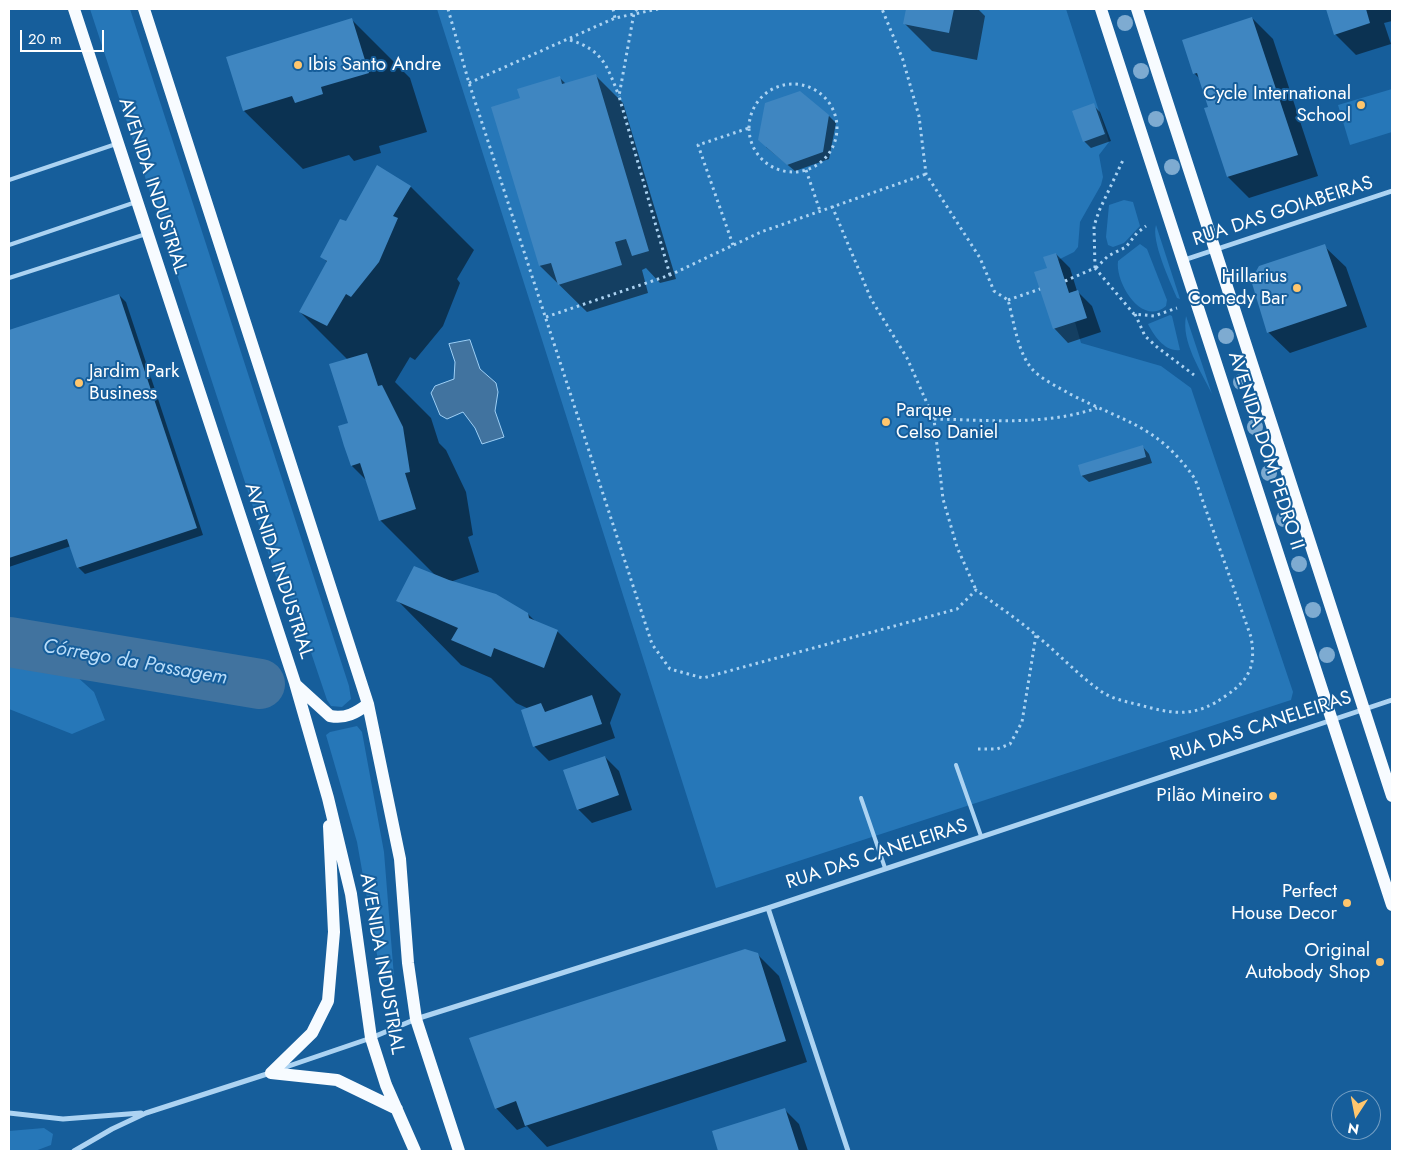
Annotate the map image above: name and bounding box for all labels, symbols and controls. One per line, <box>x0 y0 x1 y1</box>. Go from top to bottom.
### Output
scale bar <box>22 20 106 52</box>
text: 20 m <box>28 28 62 50</box>
place label: Ibis Santo Andre <box>308 54 441 76</box>
marker: Ibis Santo Andre <box>292 59 304 71</box>
place label: Cycle International School <box>1203 83 1351 127</box>
street label: AVENIDA INDUSTRIAL <box>113 95 191 277</box>
marker: Cycle International School <box>1355 99 1367 111</box>
street label: RUA DAS GOIABEIRAS <box>1190 172 1376 252</box>
place label: Hillarius Comedy Bar <box>1188 266 1287 310</box>
marker: Hillarius Comedy Bar <box>1291 282 1303 294</box>
street label: AVENIDA DOM PEDRO II <box>1222 349 1308 553</box>
place label: Jardim Park Business <box>89 361 179 405</box>
marker: Jardim Park Business <box>73 377 85 389</box>
place label: Parque Celso Daniel <box>896 400 998 444</box>
marker: Parque Celso Daniel <box>880 416 892 428</box>
street label: AVENIDA INDUSTRIAL <box>239 480 317 662</box>
water label: Córrego da Passagem <box>41 635 229 691</box>
street label: RUA DAS CANELEIRAS <box>1167 687 1355 767</box>
place label: Pilão Mineiro <box>1156 785 1263 807</box>
marker: Pilão Mineiro <box>1267 790 1279 802</box>
street label: RUA DAS CANELEIRAS <box>783 815 971 895</box>
street label: AVENIDA INDUSTRIAL <box>354 872 408 1056</box>
place label: Perfect House Decor <box>1231 881 1337 925</box>
marker: Perfect House Decor <box>1341 897 1353 909</box>
place label: Original Autobody Shop <box>1245 940 1370 984</box>
marker: Original Autobody Shop <box>1374 956 1386 968</box>
north arrow <box>1331 1090 1381 1140</box>
text: N <box>1346 1118 1361 1140</box>

